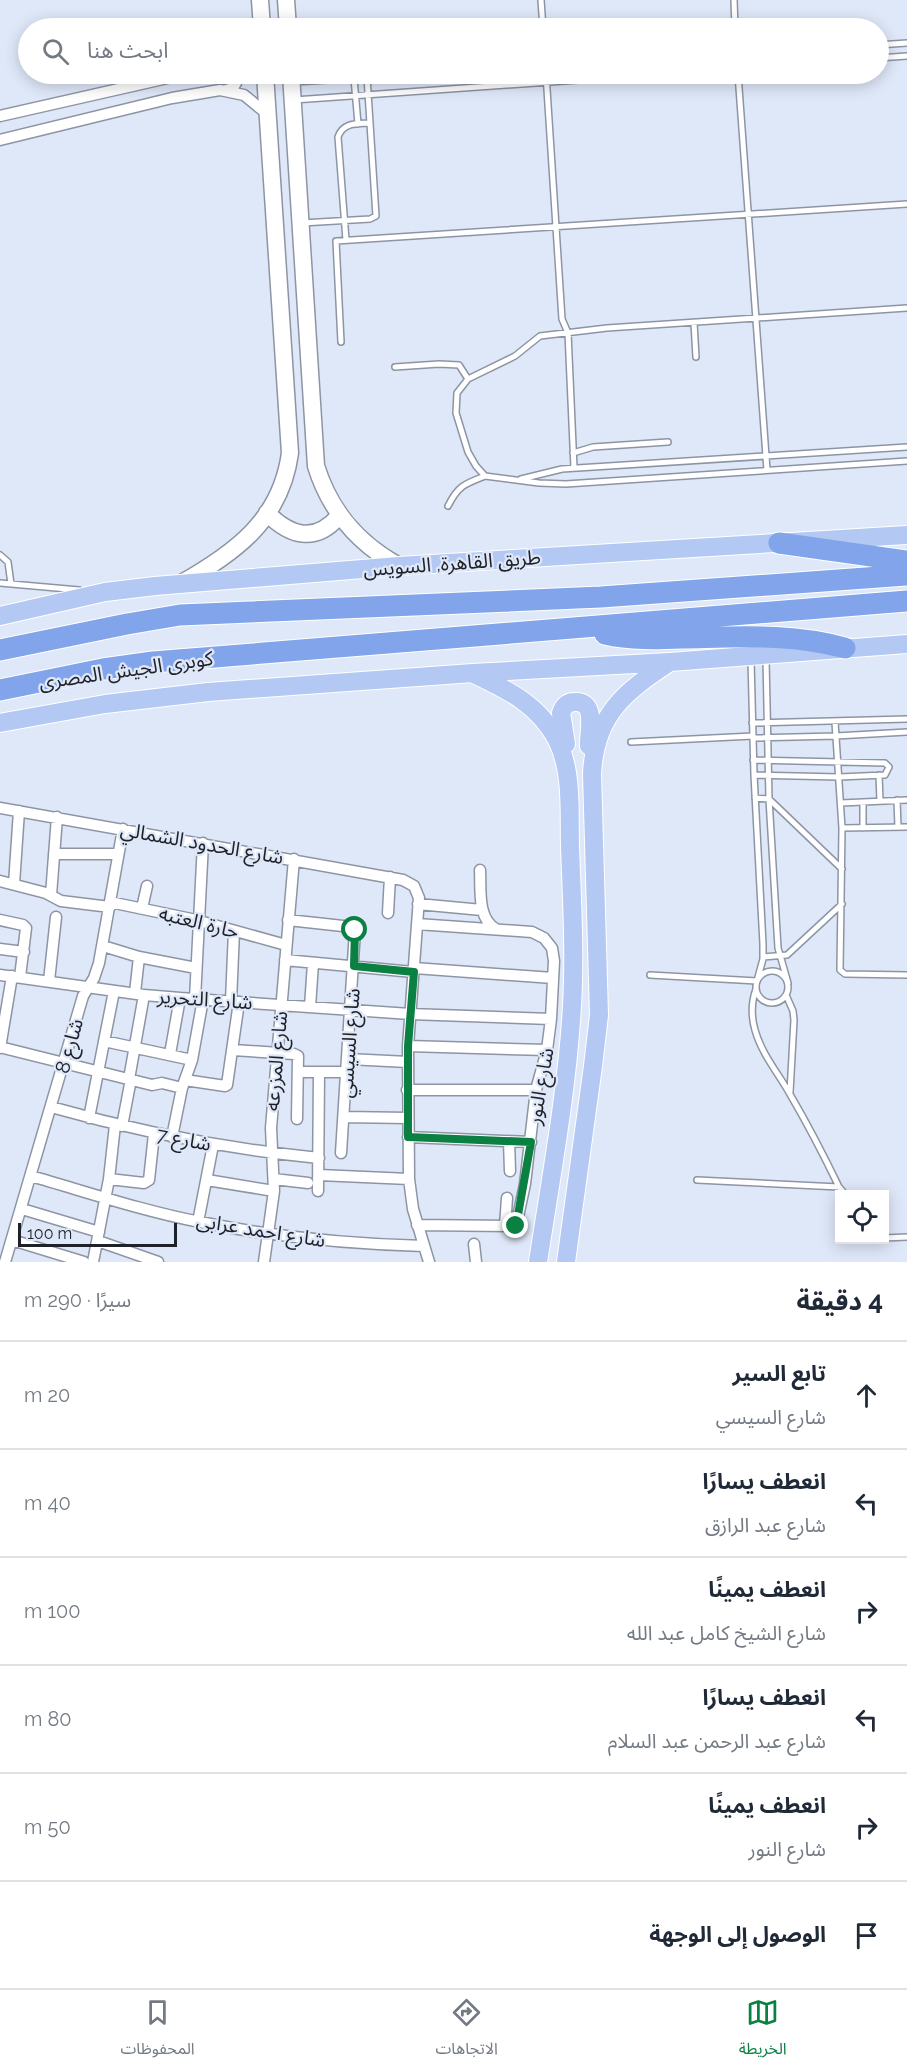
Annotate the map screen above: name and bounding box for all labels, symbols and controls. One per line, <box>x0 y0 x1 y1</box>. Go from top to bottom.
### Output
search box <box>18 18 889 84</box>
icon: search <box>39 35 72 68</box>
text: ابحث هنا <box>87 37 168 63</box>
street label: طريق القاهرة, السويس <box>362 545 542 582</box>
street label: كوبرى الجيش المصرى <box>37 646 215 694</box>
street label: شارع الحدود الشمالي <box>118 817 285 873</box>
street label: حارة العتبه <box>156 900 242 944</box>
route start <box>341 916 367 942</box>
street label: شارع التحرير <box>155 984 253 1017</box>
street label: شارع السيسي <box>333 987 368 1099</box>
street label: شارع المزرعه <box>260 1010 295 1112</box>
street label: شارع 8 <box>50 1016 91 1077</box>
street label: شارع النور <box>521 1046 562 1128</box>
street label: شارع 7 <box>154 1122 213 1159</box>
map controls <box>835 1190 889 1244</box>
button: locate <box>835 1190 889 1244</box>
street label: شارع احمد عرابى <box>194 1208 327 1255</box>
route end <box>502 1212 528 1238</box>
scale bar <box>18 1220 177 1248</box>
text: 100 m <box>27 1224 72 1243</box>
text: 4 دقيقة <box>796 1286 883 1316</box>
text: سيرًا · 290 m <box>24 1288 131 1312</box>
text: تابع السير <box>732 1360 826 1386</box>
icon: ahead <box>850 1379 883 1412</box>
text: 20 m <box>24 1383 70 1407</box>
text: شارع السيسي <box>716 1405 826 1429</box>
text: انعطف يسارًا <box>703 1468 826 1494</box>
icon: left <box>850 1487 883 1520</box>
text: 40 m <box>24 1491 71 1515</box>
text: شارع عبد الرازق <box>705 1513 826 1537</box>
text: انعطف يمينًا <box>708 1576 826 1602</box>
icon: right <box>850 1595 883 1628</box>
text: 100 m <box>24 1599 81 1623</box>
text: شارع الشيخ كامل عبد الله <box>627 1621 826 1645</box>
text: انعطف يسارًا <box>703 1684 826 1710</box>
icon: left <box>850 1703 883 1736</box>
text: 80 m <box>24 1707 72 1731</box>
text: شارع عبد الرحمن عبد السلام <box>608 1729 826 1753</box>
text: انعطف يمينًا <box>708 1792 826 1818</box>
icon: right <box>850 1811 883 1844</box>
text: 50 m <box>24 1815 71 1839</box>
text: شارع النور <box>748 1837 826 1861</box>
icon: arrive <box>850 1919 883 1952</box>
text: الوصول إلى الوجهة <box>649 1921 826 1947</box>
tab: المحفوظات <box>120 1996 195 2066</box>
tab: الاتجاهات <box>435 1996 498 2066</box>
tab: الخريطة <box>739 1996 787 2066</box>

